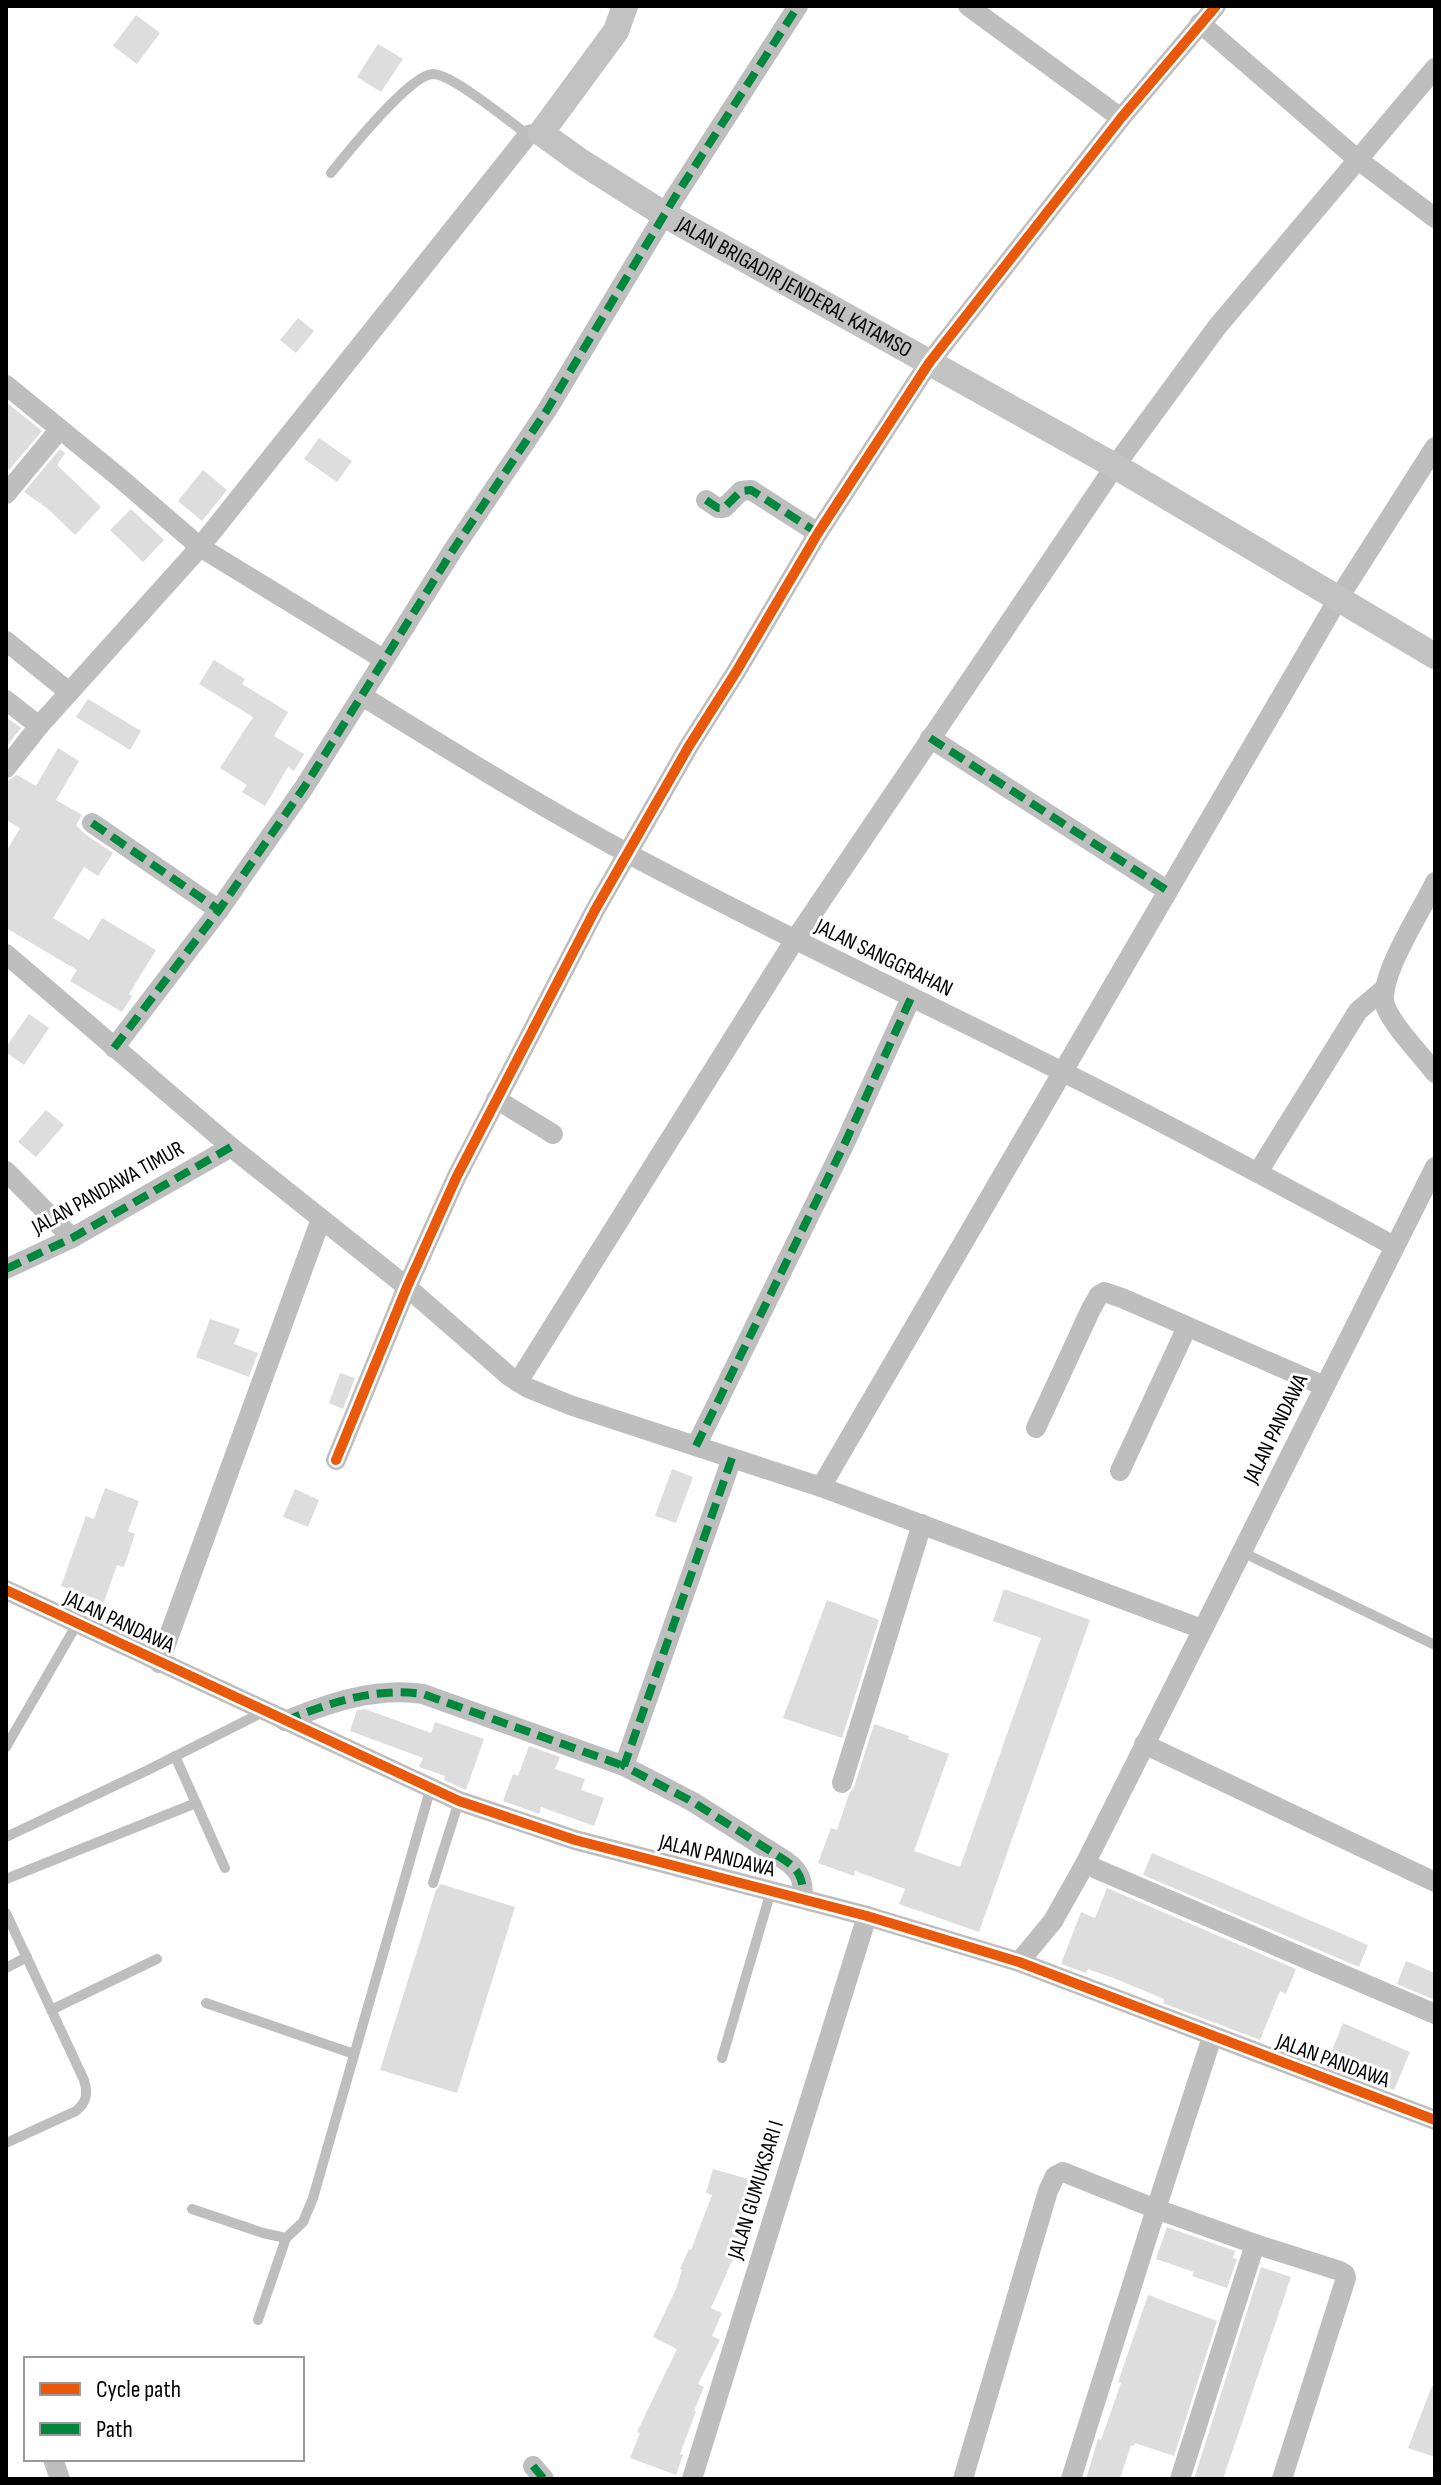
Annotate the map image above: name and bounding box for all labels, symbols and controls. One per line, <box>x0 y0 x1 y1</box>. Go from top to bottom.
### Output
street label: JALAN BRIGADIR JENDERAL KATAMSO <box>671 210 917 364</box>
street label: JALAN SANGGRAHAN <box>810 913 957 1003</box>
street label: JALAN PANDAWA TIMUR <box>26 1135 189 1241</box>
street label: JALAN PANDAWA <box>1237 1369 1314 1489</box>
street label: JALAN PANDAWA <box>59 1584 179 1660</box>
street label: JALAN PANDAWA <box>655 1828 778 1884</box>
street label: JALAN PANDAWA <box>1272 2028 1394 2094</box>
street label: JALAN GUMUKSARI I <box>722 2117 790 2264</box>
legend <box>24 2357 304 2461</box>
text: Cycle path <box>96 2375 181 2404</box>
text: Path <box>96 2415 133 2444</box>

